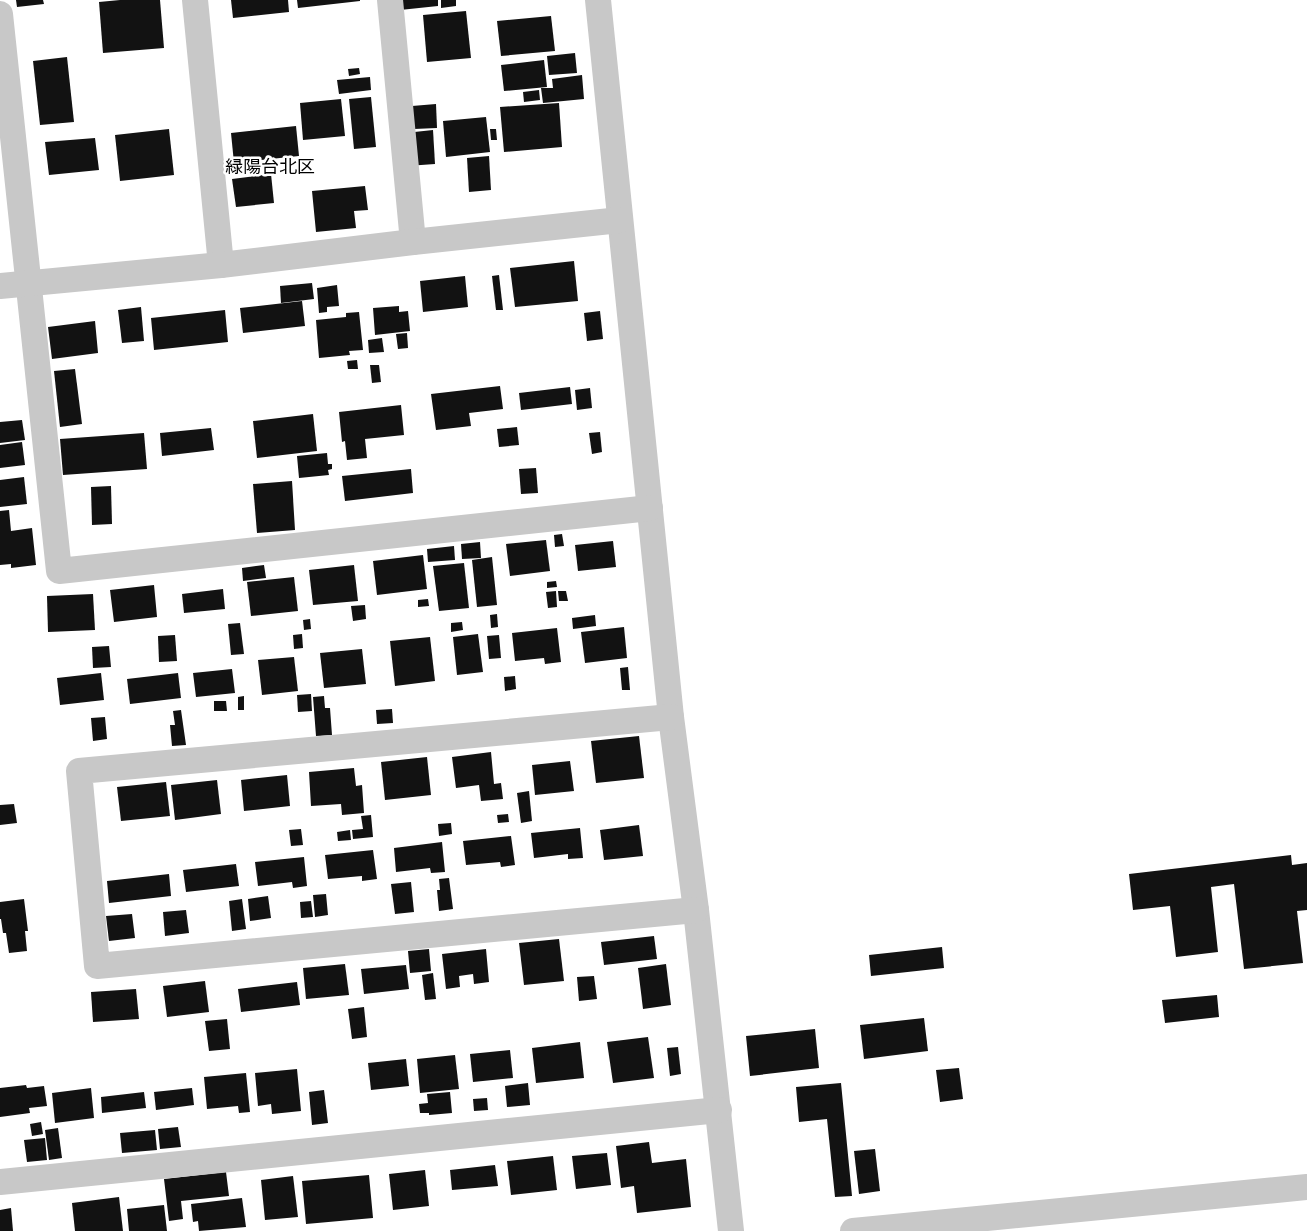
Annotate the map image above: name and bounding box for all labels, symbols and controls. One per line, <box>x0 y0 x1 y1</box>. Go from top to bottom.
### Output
district label: 緑陽台北区 <box>225 157 315 177</box>

